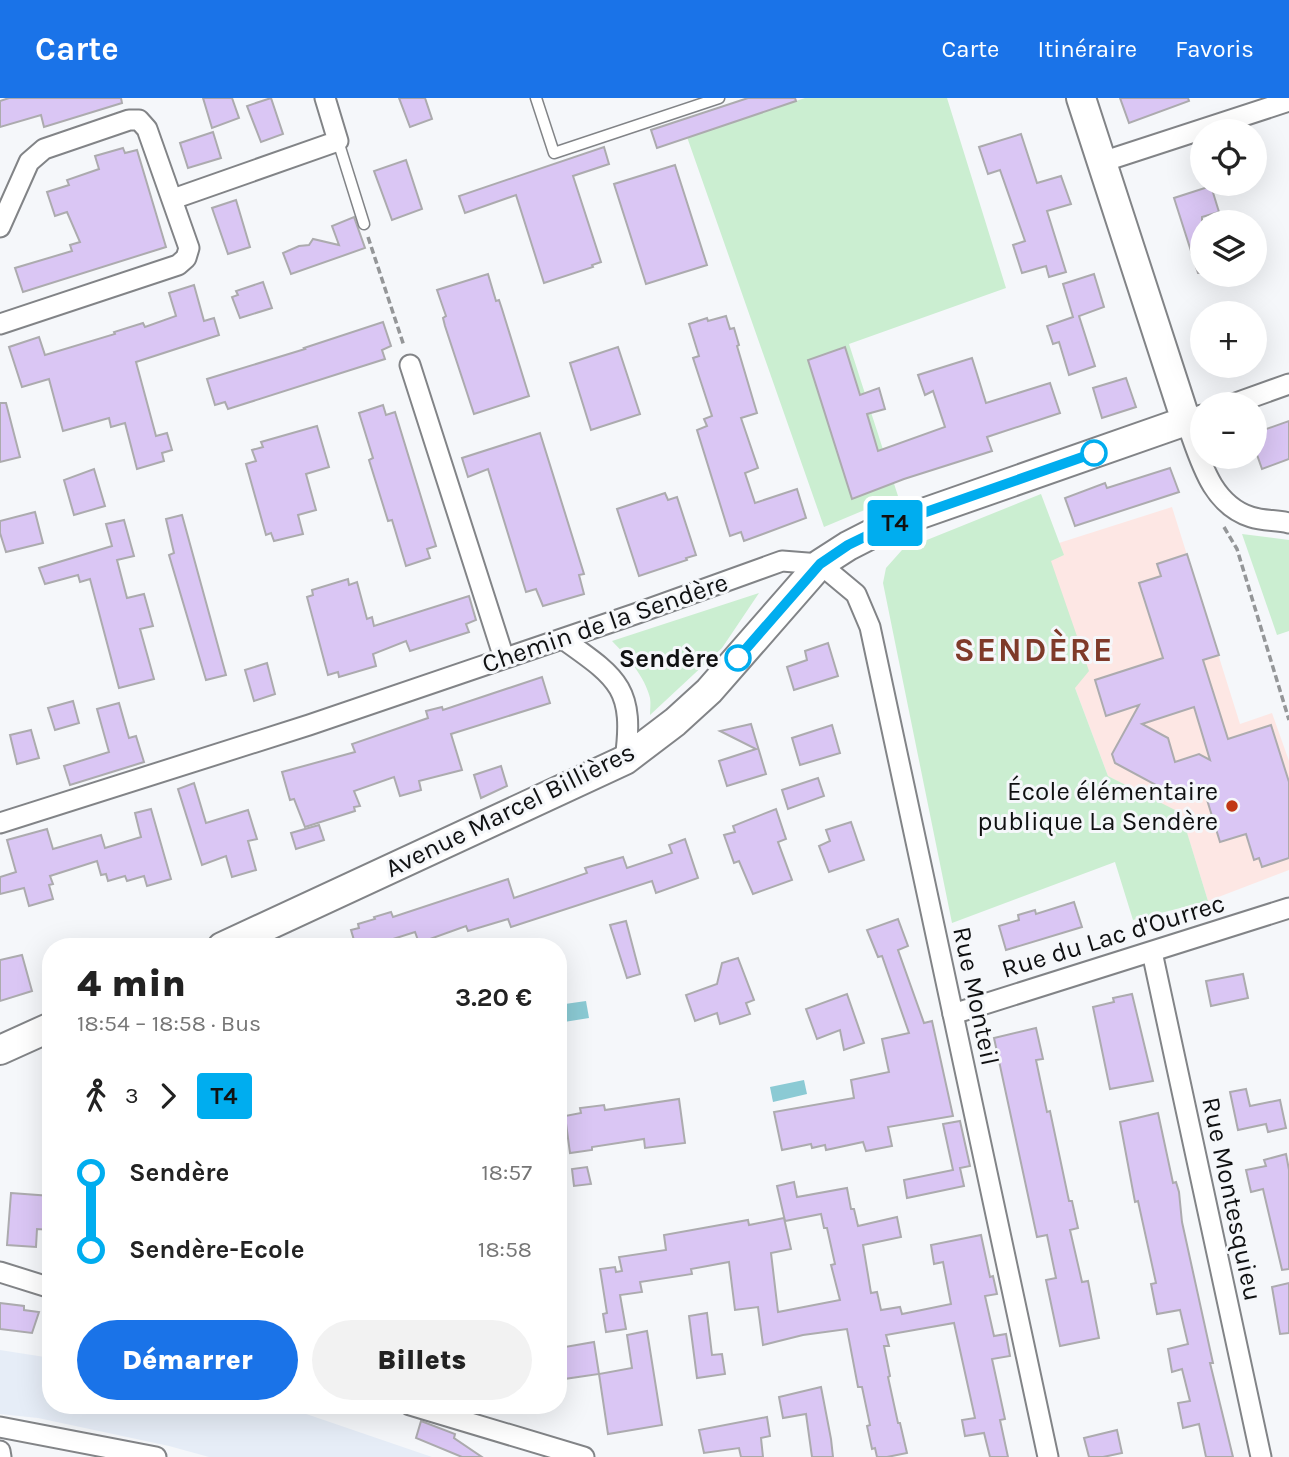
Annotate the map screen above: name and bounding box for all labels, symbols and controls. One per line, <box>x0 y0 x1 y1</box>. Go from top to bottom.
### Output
text: Carte <box>35 30 119 68</box>
text: Carte <box>941 35 999 63</box>
text: Itinéraire <box>1037 35 1137 63</box>
text: Favoris <box>1175 35 1254 63</box>
map controls <box>1190 119 1267 469</box>
button: locate <box>1190 119 1267 196</box>
button: layers <box>1190 210 1267 287</box>
button: + <box>1190 301 1267 378</box>
button: − <box>1190 392 1267 469</box>
unlabelled marker <box>1081 440 1107 466</box>
line badge: T4 <box>864 500 926 546</box>
text: T4 <box>881 509 909 537</box>
street label: Chemin de la Sendère <box>478 566 732 680</box>
district label: SENDÈRE <box>954 628 1114 669</box>
place label: Sendère <box>619 642 719 674</box>
marker: Sendère <box>725 645 751 671</box>
street label: Avenue Marcel Billières <box>380 736 640 884</box>
place label: École élémentaire publique La Sendère <box>977 775 1218 837</box>
marker: École élémentaire publique La Sendère <box>1224 798 1240 814</box>
street label: Rue du Lac d'Ourrec <box>998 887 1228 985</box>
street label: Rue Monteil <box>946 924 1006 1068</box>
text: 4 min <box>77 961 186 1006</box>
text: 3.20 € <box>455 982 532 1013</box>
text: 18:54 – 18:58 · Bus <box>77 1010 261 1037</box>
icon: walk <box>77 1077 115 1115</box>
icon: forward <box>149 1077 187 1115</box>
text: 3 <box>125 1082 139 1109</box>
text: T4 <box>211 1082 238 1110</box>
street label: Rue Montesquieu <box>1195 1094 1269 1304</box>
text: Sendère <box>129 1157 229 1188</box>
text: 18:57 <box>481 1159 532 1186</box>
text: Sendère-Ecole <box>129 1234 304 1265</box>
text: 18:58 <box>478 1236 532 1263</box>
button: Démarrer <box>77 1320 298 1400</box>
button: Billets <box>312 1320 532 1400</box>

